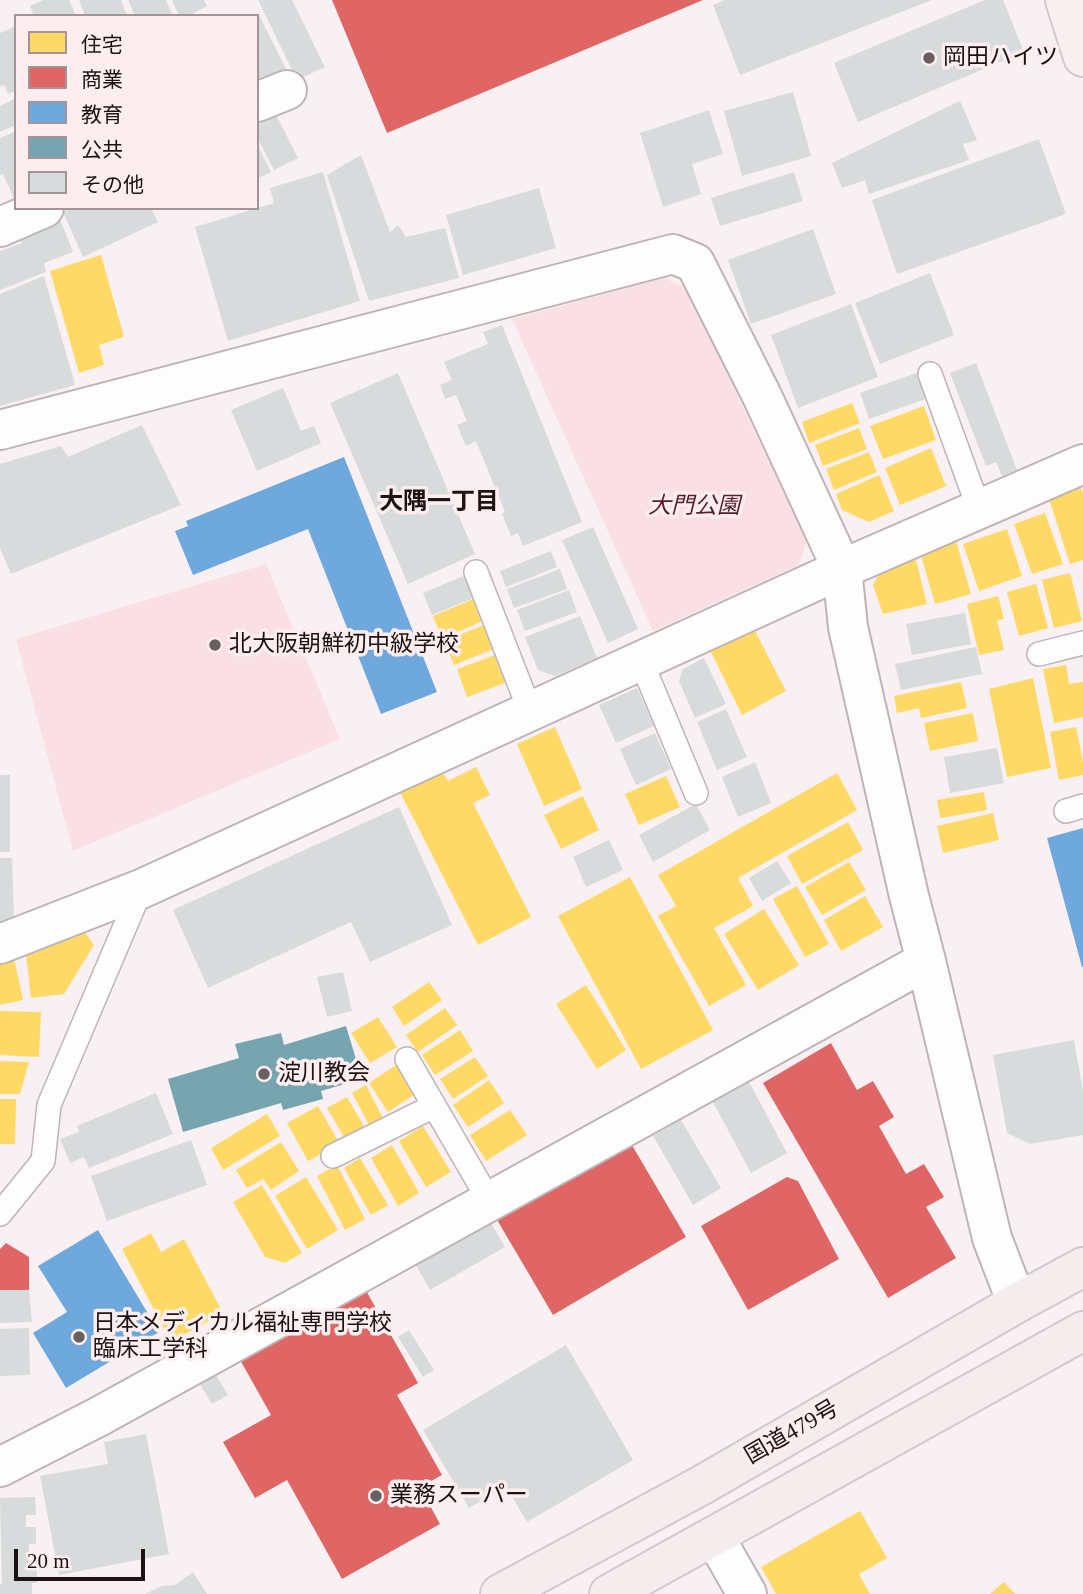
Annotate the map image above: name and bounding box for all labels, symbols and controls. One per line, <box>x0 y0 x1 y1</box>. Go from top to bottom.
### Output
legend <box>14 14 259 210</box>
text: 住宅 <box>81 33 123 57</box>
place label: 岡田ハイツ <box>943 44 1058 72</box>
marker: 岡田ハイツ <box>921 50 937 66</box>
text: 商業 <box>81 68 123 92</box>
text: 教育 <box>81 103 123 127</box>
text: 公共 <box>81 138 123 162</box>
text: その他 <box>81 173 144 197</box>
district label: 大隅一丁目 <box>379 489 499 517</box>
park label: 大門公園 <box>648 493 740 521</box>
place label: 北大阪朝鮮初中級学校 <box>229 631 459 659</box>
marker: 北大阪朝鮮初中級学校 <box>207 637 223 653</box>
place label: 淀川教会 <box>278 1060 370 1088</box>
marker: 淀川教会 <box>256 1066 272 1082</box>
place label: 日本メディカル福祉専門学校 臨床工学科 <box>93 1310 392 1364</box>
marker: 日本メディカル福祉専門学校 臨床工学科 <box>71 1329 87 1345</box>
street label: 国道479号 <box>740 1395 844 1471</box>
place label: 業務スーパー <box>390 1482 528 1510</box>
marker: 業務スーパー <box>368 1488 384 1504</box>
scale bar <box>18 1534 149 1578</box>
text: 20 m <box>27 1549 70 1573</box>

